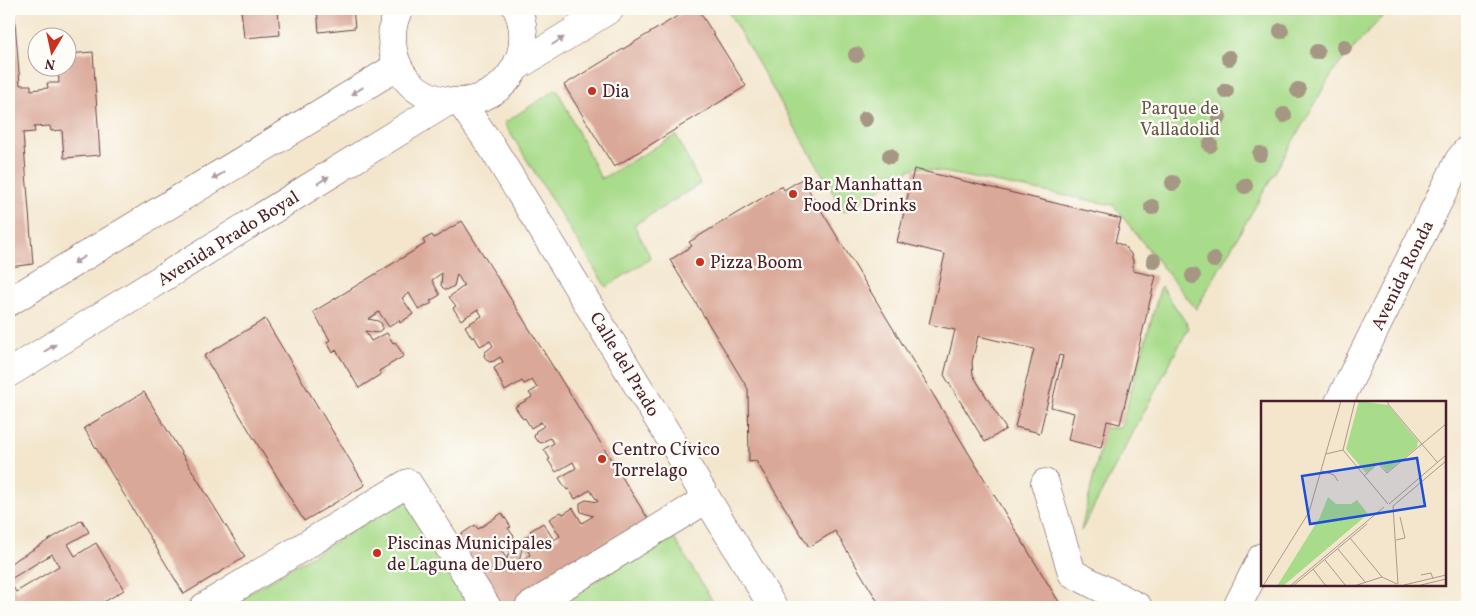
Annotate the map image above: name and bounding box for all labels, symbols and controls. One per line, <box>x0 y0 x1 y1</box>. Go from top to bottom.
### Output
north arrow <box>28 28 78 78</box>
one-way arrow <box>551 37 564 46</box>
text: N <box>44 53 57 74</box>
place label: Dia <box>602 80 630 105</box>
marker: Dia <box>586 85 598 97</box>
one-way arrow <box>350 87 363 96</box>
park label: Parque de Valladolid <box>1140 97 1220 143</box>
one-way arrow <box>211 171 224 180</box>
place label: Bar Manhattan Food & Drinks <box>803 173 923 219</box>
one-way arrow <box>316 176 329 185</box>
street label: Avenida Prado Boyal <box>153 185 305 293</box>
marker: Bar Manhattan Food & Drinks <box>787 188 799 200</box>
street label: Avenida Ronda <box>1366 216 1441 335</box>
place label: Pizza Boom <box>710 251 803 276</box>
one-way arrow <box>72 255 85 264</box>
marker: Pizza Boom <box>694 256 706 268</box>
street label: Calle del Prado <box>583 308 665 422</box>
one-way arrow <box>44 343 57 352</box>
inset map <box>1261 401 1446 586</box>
place label: Centro Cívico Torrelago <box>612 438 720 484</box>
marker: Centro Cívico Torrelago <box>596 453 608 465</box>
place label: Piscinas Municipales de Laguna de Duero <box>387 532 552 578</box>
marker: Piscinas Municipales de Laguna de Duero <box>371 547 383 559</box>

